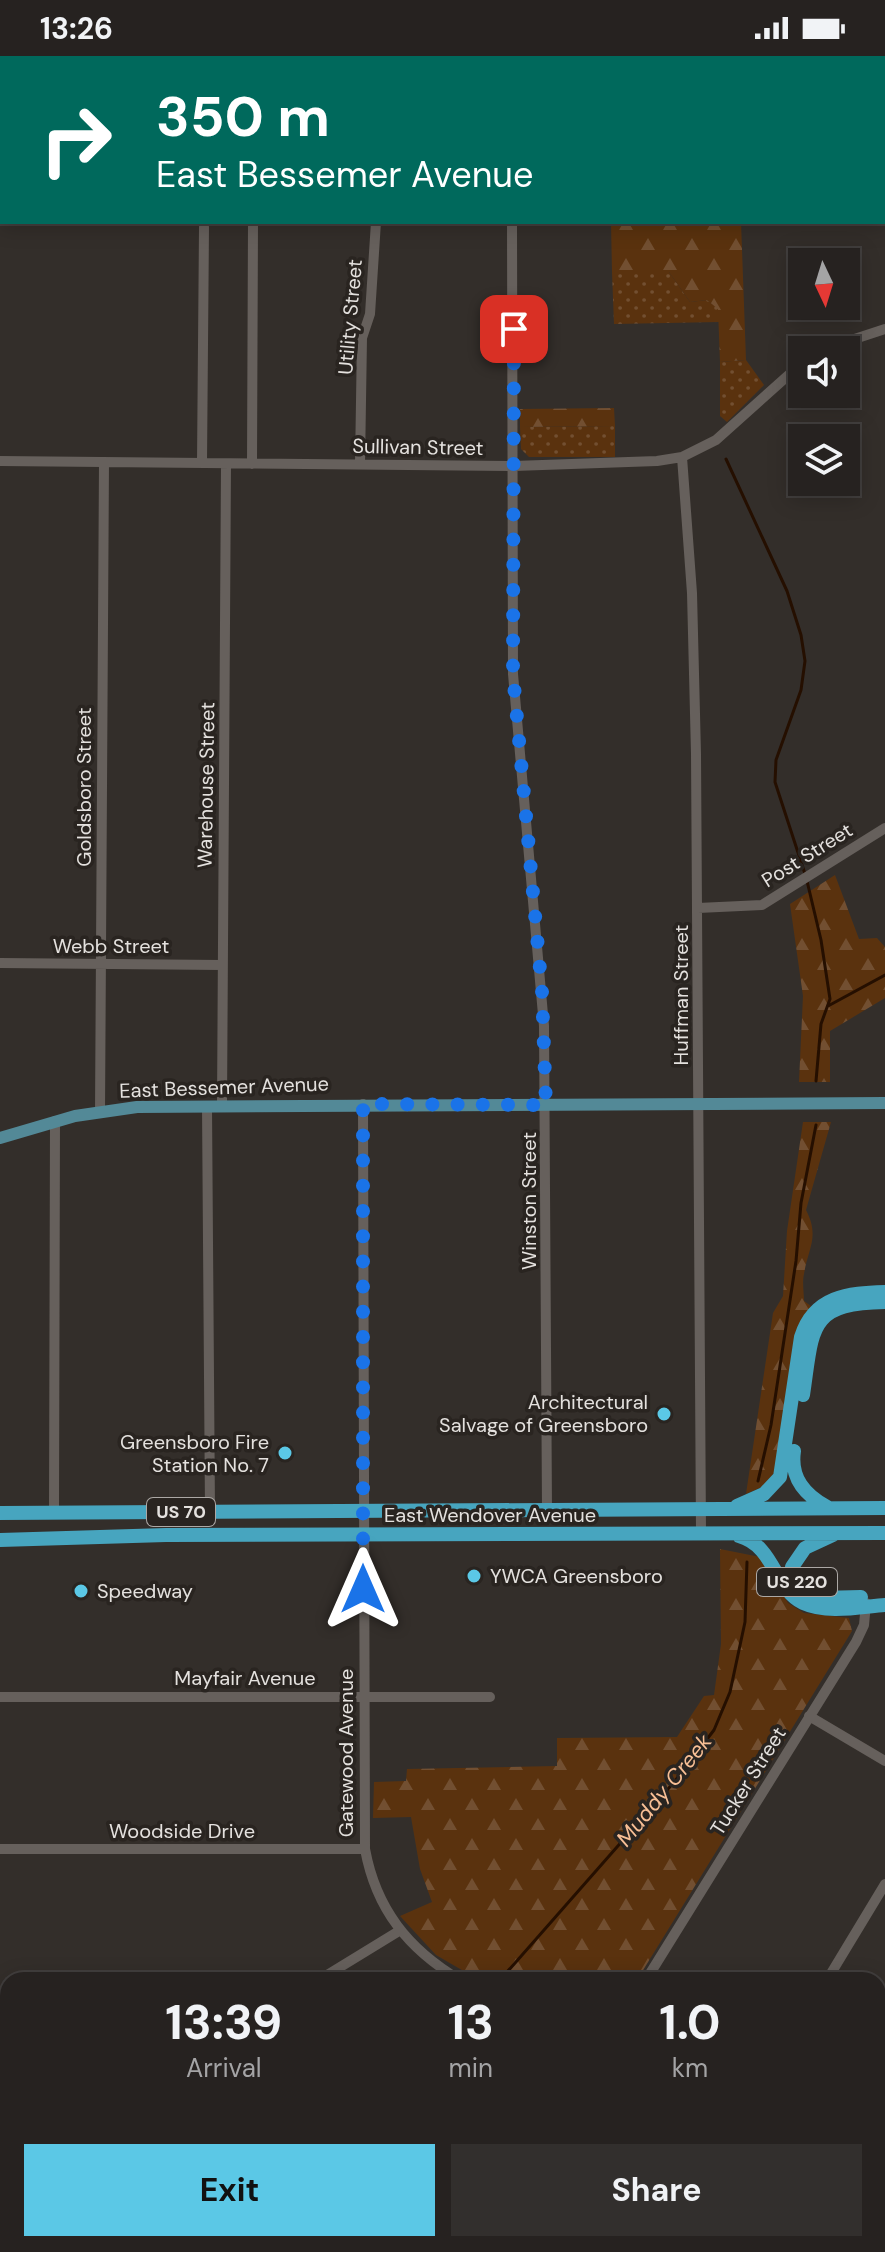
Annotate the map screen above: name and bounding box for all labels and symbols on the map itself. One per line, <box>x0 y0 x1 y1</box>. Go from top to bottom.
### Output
north arrow <box>788 248 860 320</box>
street label: Utility Street <box>332 258 368 376</box>
pin <box>480 295 548 363</box>
street label: Sullivan Street <box>352 433 484 461</box>
street label: Warehouse Street <box>192 702 220 868</box>
street label: Goldsboro Street <box>71 707 97 867</box>
street label: Post Street <box>757 817 857 893</box>
street label: Huffman Street <box>668 924 694 1065</box>
street label: Webb Street <box>53 933 170 959</box>
street label: East Bessemer Avenue <box>119 1070 329 1104</box>
street label: Winston Street <box>516 1132 542 1270</box>
place label: Architectural Salvage of Greensboro <box>439 1389 648 1438</box>
marker: Architectural Salvage of Greensboro <box>655 1405 673 1423</box>
place label: Greensboro Fire Station No. 7 <box>120 1429 269 1478</box>
marker: Greensboro Fire Station No. 7 <box>276 1444 294 1462</box>
road number: US 70 <box>147 1498 215 1526</box>
street label: East Wendover Avenue <box>384 1502 596 1528</box>
position arrow <box>321 1547 405 1631</box>
place label: YWCA Greensboro <box>490 1563 663 1589</box>
marker: YWCA Greensboro <box>465 1567 483 1585</box>
road number: US 220 <box>757 1568 837 1596</box>
place label: Speedway <box>97 1578 193 1604</box>
marker: Speedway <box>72 1582 90 1600</box>
street label: Mayfair Avenue <box>174 1665 316 1691</box>
street label: Gatewood Avenue <box>333 1669 359 1837</box>
street label: Tucker Street <box>704 1722 792 1840</box>
water label: Muddy Creek <box>610 1727 719 1852</box>
street label: Woodside Drive <box>109 1818 255 1844</box>

